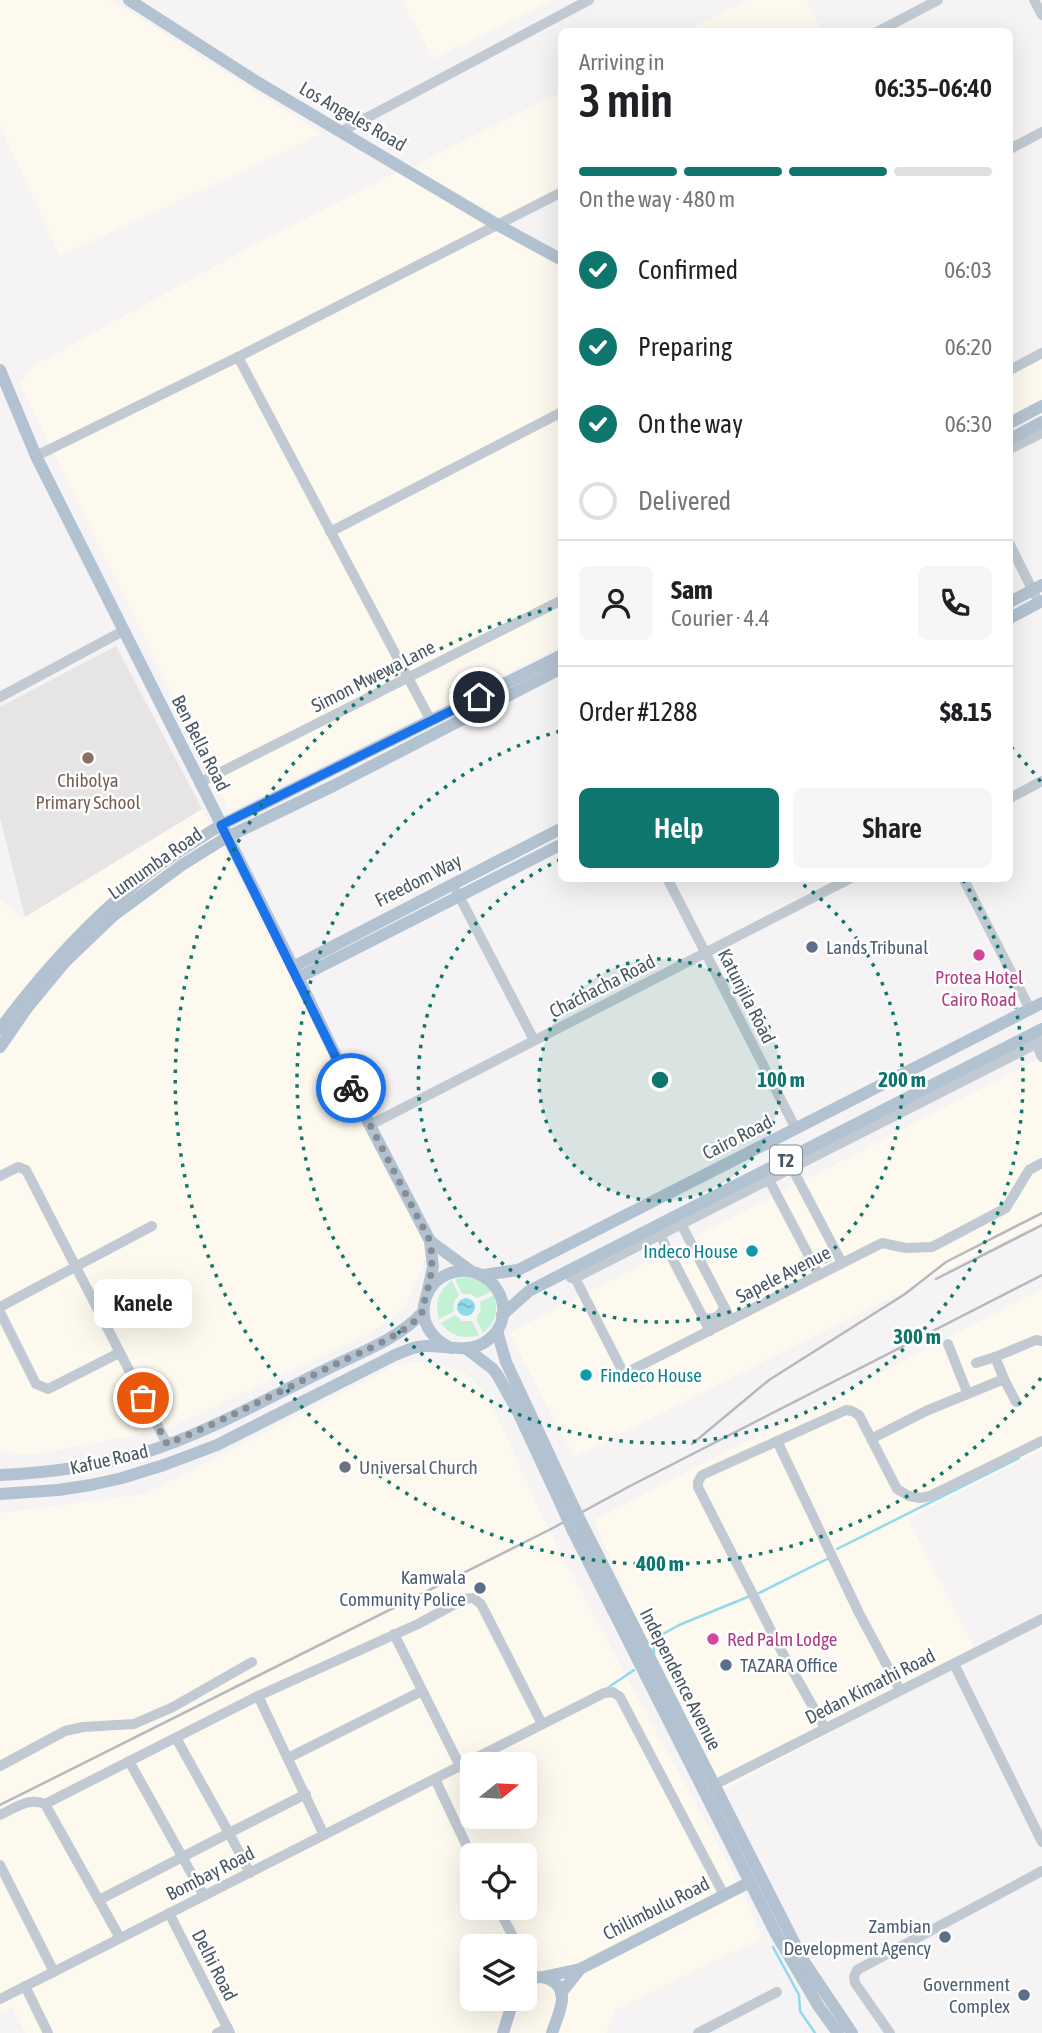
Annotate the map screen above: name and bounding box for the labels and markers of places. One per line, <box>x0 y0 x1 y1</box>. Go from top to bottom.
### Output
pin <box>449 667 509 727</box>
marker: Chibolya Primary School <box>80 750 96 766</box>
place label: Chibolya Primary School <box>36 769 140 813</box>
place label: Lands Tribunal <box>826 936 928 958</box>
marker: Lands Tribunal <box>804 939 820 955</box>
marker: Protea Hotel Cairo Road <box>971 947 987 963</box>
place label: Protea Hotel Cairo Road <box>935 966 1023 1010</box>
centre of rings <box>648 1068 672 1092</box>
place label: Indeco House <box>643 1240 738 1262</box>
marker: Indeco House <box>744 1243 760 1259</box>
callout: Kanele <box>94 1279 192 1328</box>
place label: Findeco House <box>600 1364 702 1386</box>
marker: Findeco House <box>578 1367 594 1383</box>
pin <box>113 1368 173 1428</box>
place label: Universal Church <box>359 1456 478 1478</box>
marker: Universal Church <box>337 1459 353 1475</box>
place label: Kamwala Community Police <box>339 1566 466 1610</box>
marker: Kamwala Community Police <box>472 1580 488 1596</box>
place label: Red Palm Lodge <box>727 1628 837 1650</box>
marker: Red Palm Lodge <box>705 1631 721 1647</box>
place label: TAZARA Office <box>740 1654 838 1676</box>
marker: TAZARA Office <box>718 1657 734 1673</box>
place label: Zambian Development Agency <box>783 1915 931 1959</box>
marker: Zambian Development Agency <box>937 1929 953 1945</box>
place label: Government Complex <box>923 1973 1010 2017</box>
marker: Government Complex <box>1016 1987 1032 2003</box>

